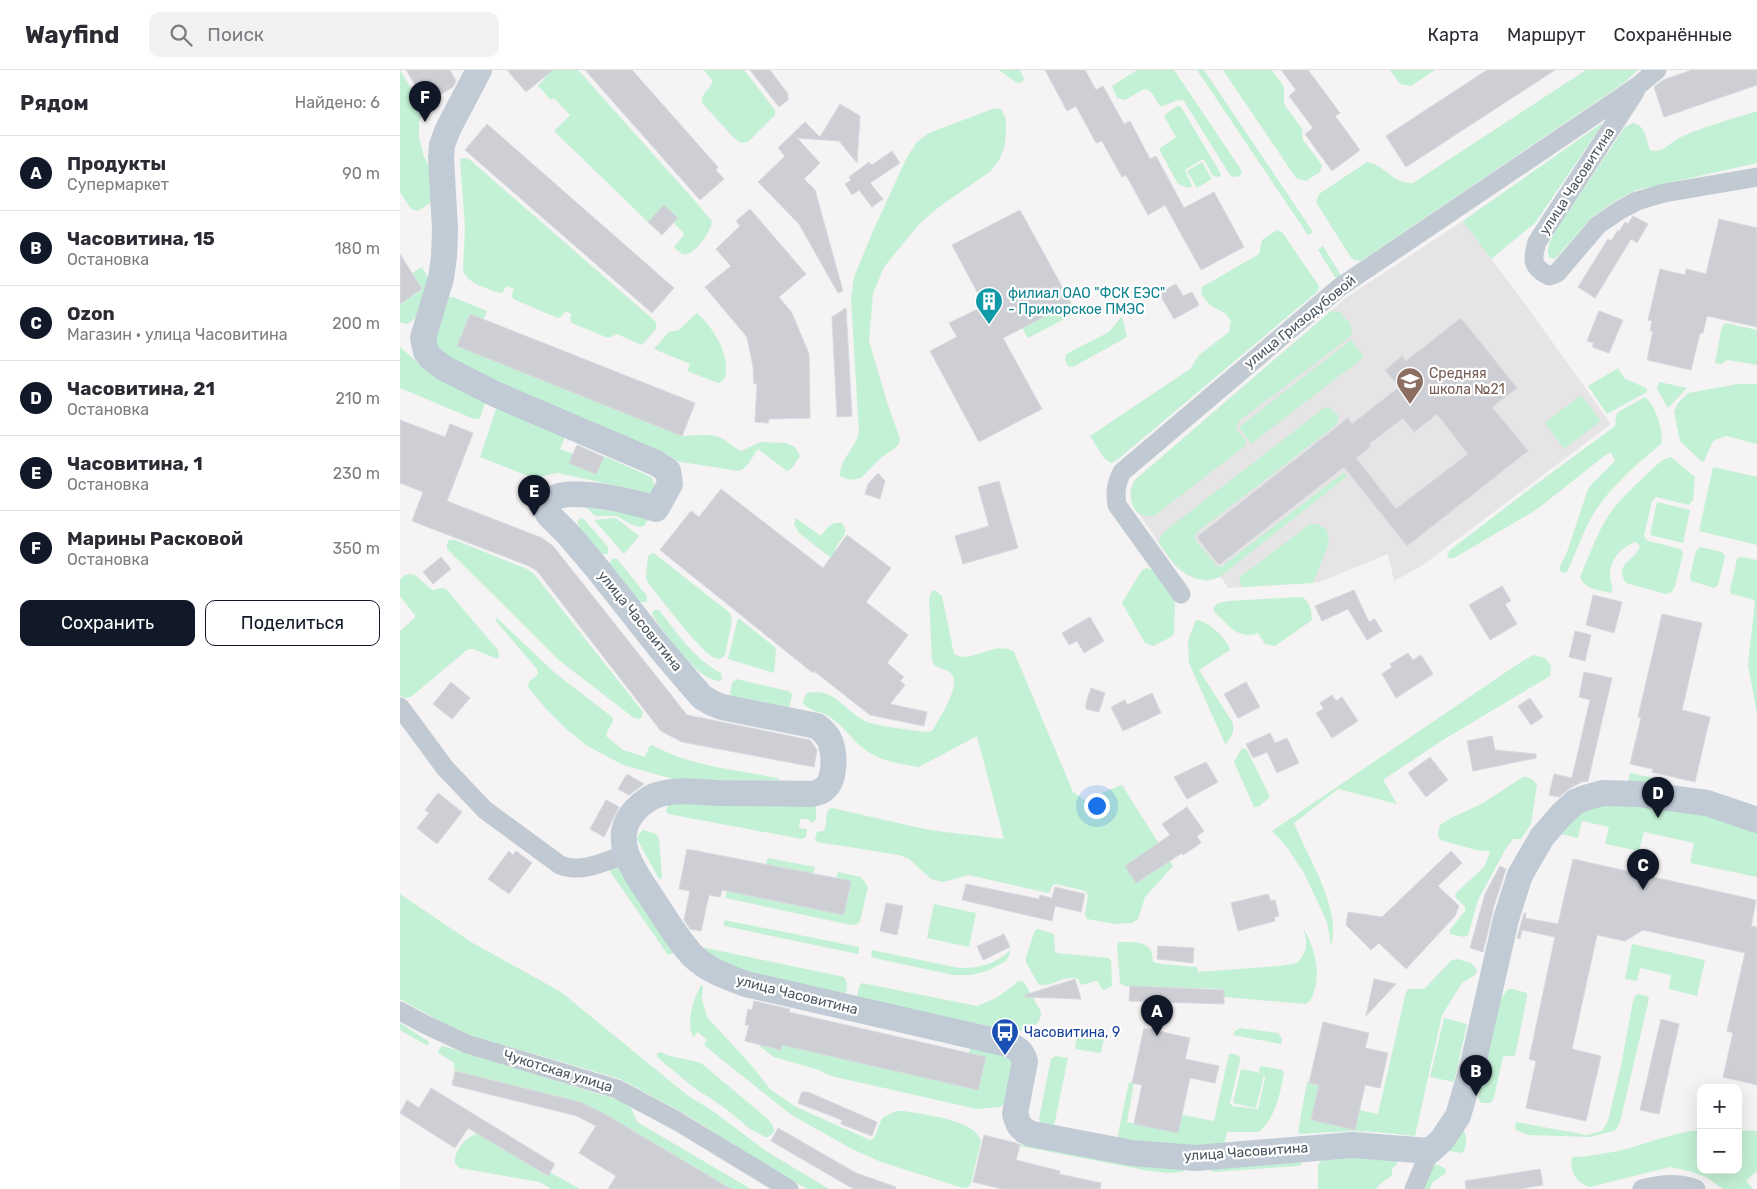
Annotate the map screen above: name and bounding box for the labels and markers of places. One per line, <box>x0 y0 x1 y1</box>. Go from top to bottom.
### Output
pin: F <box>409 81 441 122</box>
place label: филиал ОАО "ФСК ЕЭС" - Приморское ПМЭС <box>1008 285 1165 318</box>
building icon: филиал ОАО "ФСК ЕЭС" - Приморское ПМЭС <box>974 286 1004 325</box>
place label: Средняя школа №21 <box>1429 365 1505 398</box>
school or university icon: Средняя школа №21 <box>1395 366 1425 405</box>
pin: E <box>518 475 550 516</box>
pin: D <box>1642 777 1674 818</box>
pin: C <box>1627 849 1659 890</box>
pin: A <box>1141 995 1173 1036</box>
bus stop icon: Часовитина, 9 <box>990 1017 1020 1056</box>
place label: Часовитина, 9 <box>1024 1024 1120 1041</box>
pin: B <box>1460 1055 1492 1096</box>

